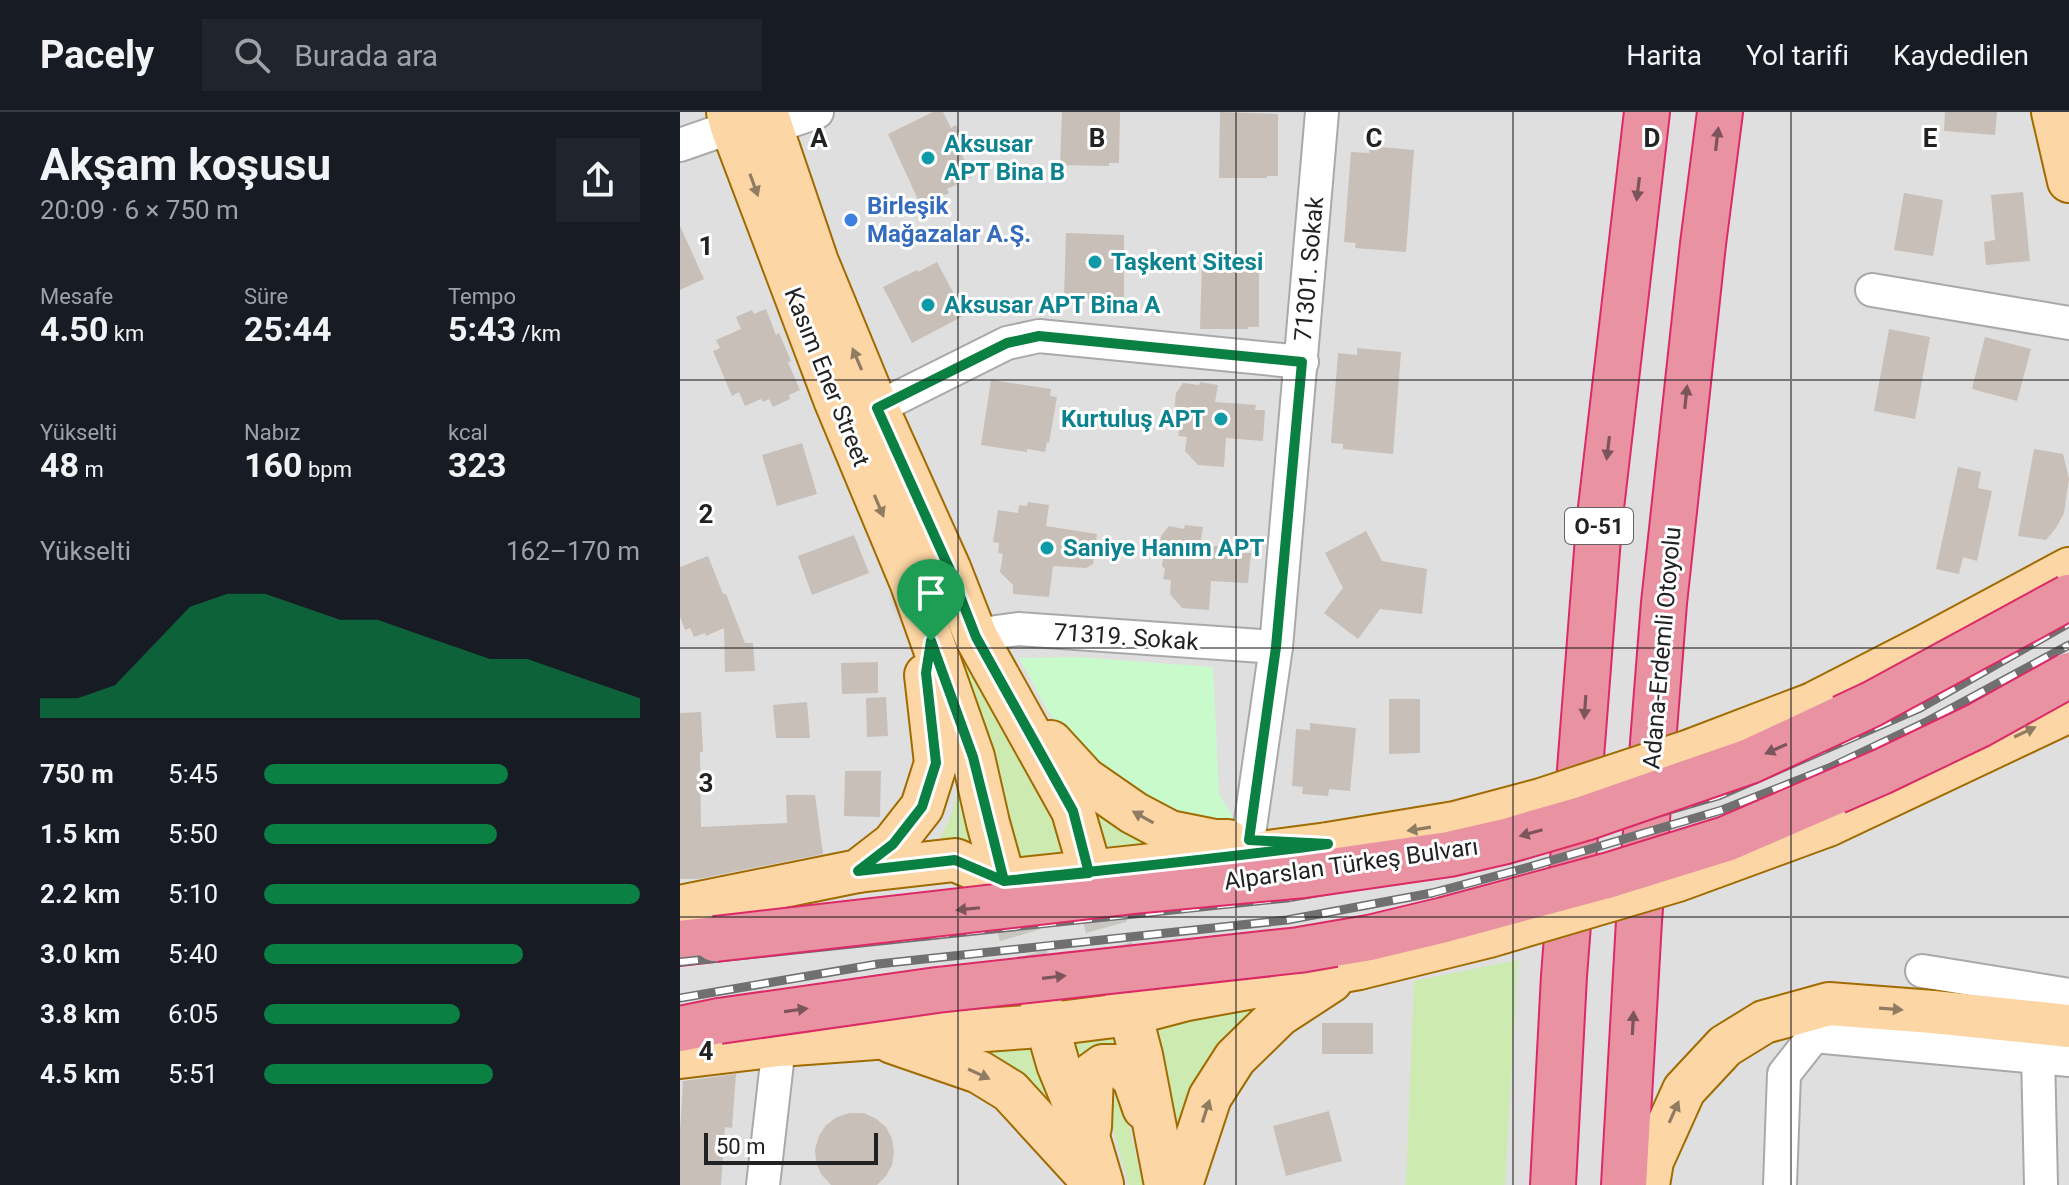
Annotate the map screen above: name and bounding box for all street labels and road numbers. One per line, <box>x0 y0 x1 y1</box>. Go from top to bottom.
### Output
street label: 71301. Sokak <box>1289 195 1329 342</box>
street label: Kasım Ener Street <box>778 283 876 471</box>
road number: O-51 <box>1565 508 1633 544</box>
street label: Adana-Erdemli Otoyolu <box>1637 526 1687 770</box>
street label: 71319. Sokak <box>1053 618 1200 656</box>
street label: Alparslan Türkeş Bulvarı <box>1222 832 1480 896</box>

